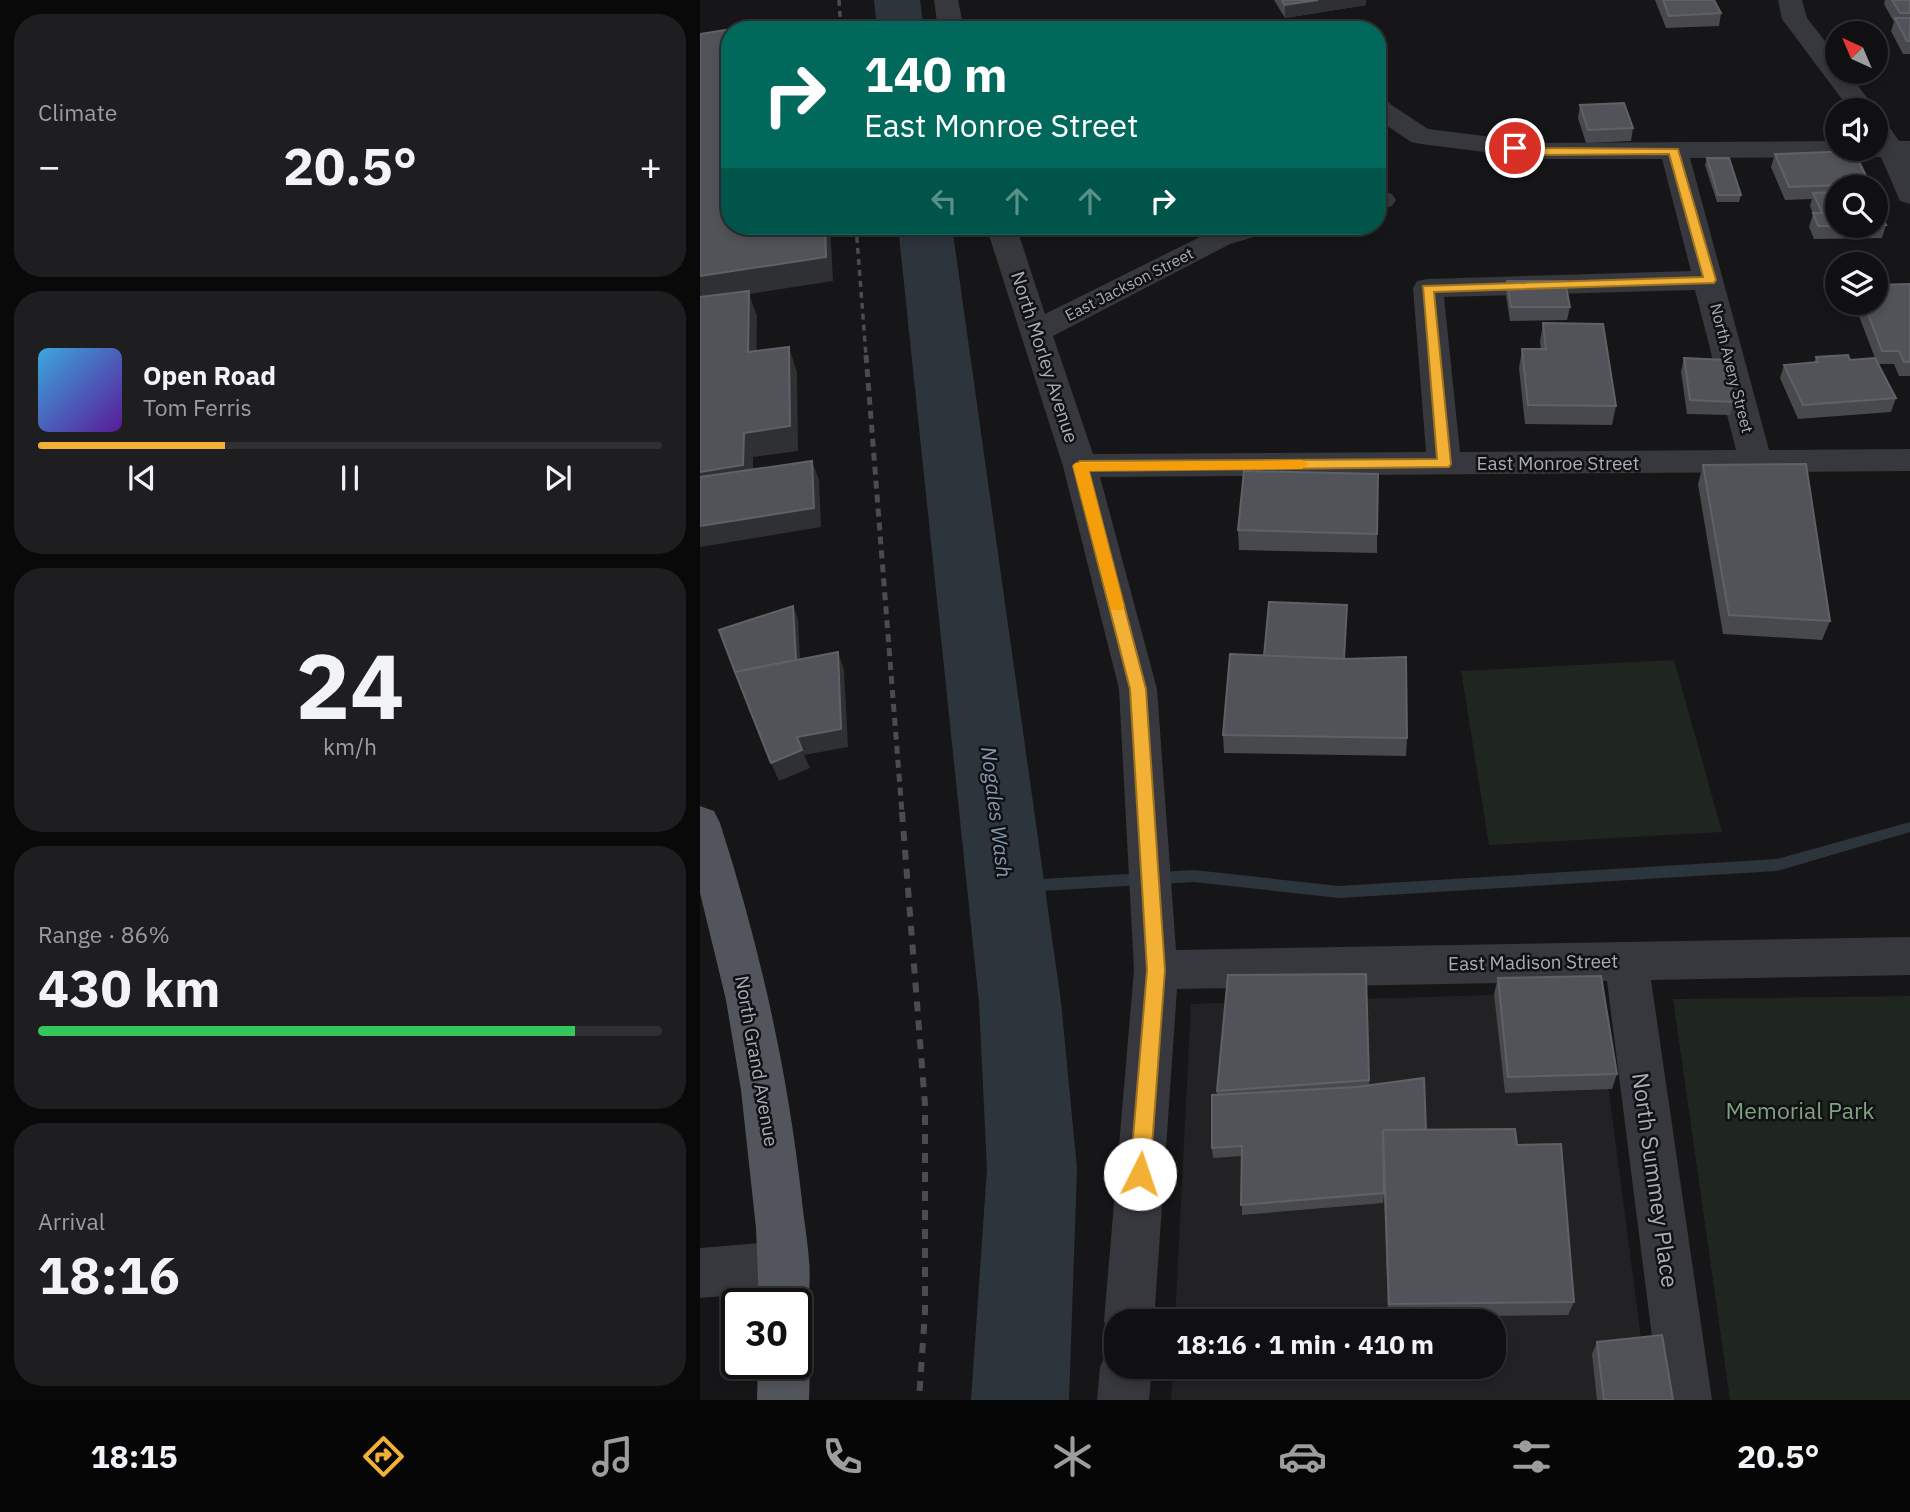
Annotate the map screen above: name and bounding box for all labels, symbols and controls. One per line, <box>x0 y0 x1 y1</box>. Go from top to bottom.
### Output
north arrow <box>1825 21 1888 84</box>
map controls <box>1825 21 1888 315</box>
text: 140 m <box>864 42 1008 105</box>
icon: right <box>749 49 840 140</box>
text: Climate <box>38 97 117 127</box>
button: sound <box>1825 98 1888 161</box>
text: East Monroe Street <box>864 104 1138 146</box>
pin <box>1485 118 1545 178</box>
icon: arrive <box>1496 129 1534 167</box>
text: 20.5° <box>283 132 417 199</box>
text: − <box>38 141 61 190</box>
text: + <box>639 141 662 190</box>
button: search <box>1825 175 1888 238</box>
icon: left <box>925 182 963 220</box>
icon: ahead <box>998 182 1036 220</box>
icon: ahead <box>1071 182 1109 220</box>
icon: right <box>1144 182 1182 220</box>
street label: East Jackson Street <box>1061 243 1197 325</box>
button: layers <box>1825 252 1888 315</box>
street label: North Morley Avenue <box>1006 268 1084 446</box>
street label: North Avery Street <box>1706 301 1758 435</box>
text: Open Road <box>143 358 276 392</box>
text: Tom Ferris <box>143 392 252 422</box>
street label: East Monroe Street <box>1477 451 1639 475</box>
icon: previous <box>123 459 161 497</box>
icon: pause <box>331 459 369 497</box>
icon: next <box>539 459 577 497</box>
text: 24 <box>295 626 405 744</box>
text: km/h <box>323 731 377 761</box>
water label: Nogales Wash <box>975 745 1019 879</box>
text: Range · 86% <box>38 919 170 949</box>
street label: East Madison Street <box>1448 949 1618 975</box>
text: 430 km <box>38 954 220 1021</box>
street label: North Grand Avenue <box>730 974 784 1148</box>
street label: North Summey Place <box>1626 1071 1686 1289</box>
park label: Memorial Park <box>1726 1095 1874 1125</box>
position arrow <box>1103 1137 1177 1211</box>
text: Arrival <box>38 1206 105 1236</box>
text: 18:16 <box>38 1241 180 1308</box>
speed limit sign: 30 <box>721 1288 812 1379</box>
text: 18:16 · 1 min · 410 m <box>1176 1327 1434 1361</box>
icon: directions <box>359 1432 408 1481</box>
icon: music <box>588 1432 637 1481</box>
icon: phone <box>818 1432 867 1481</box>
icon: climate <box>1048 1432 1097 1481</box>
icon: car <box>1278 1432 1327 1481</box>
icon: filters <box>1507 1432 1556 1481</box>
text: 18:15 <box>90 1435 178 1477</box>
text: 20.5° <box>1737 1435 1820 1477</box>

